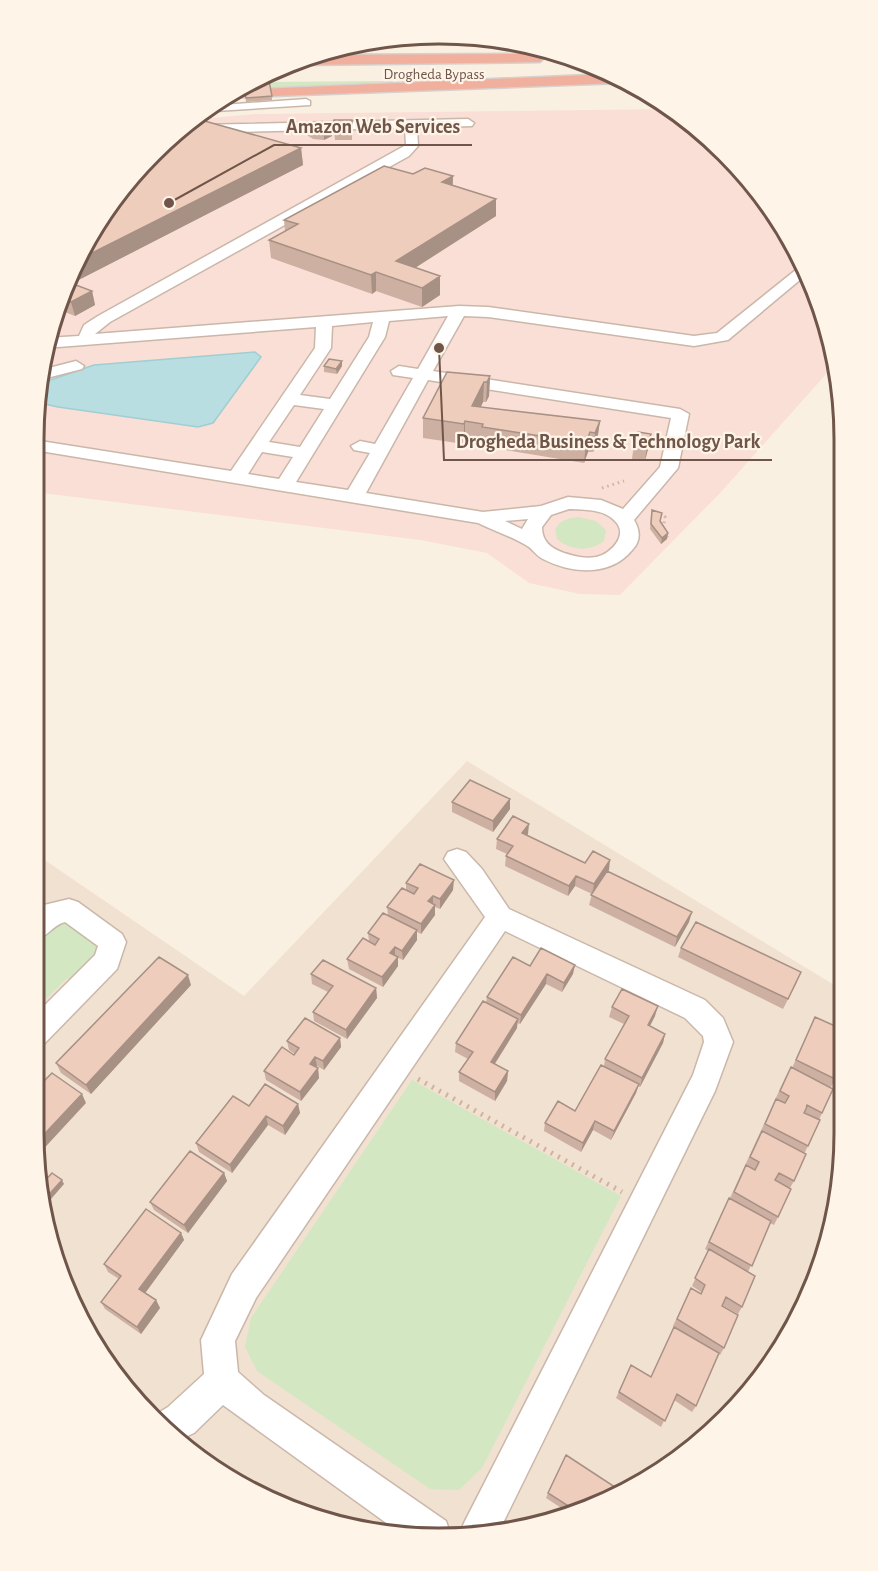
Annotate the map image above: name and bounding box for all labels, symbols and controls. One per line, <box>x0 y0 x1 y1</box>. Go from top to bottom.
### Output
street label: Drogheda Bypass <box>383 67 485 82</box>
callout: Amazon Web Services <box>274 107 472 145</box>
text: Amazon Web Services <box>286 117 461 137</box>
callout: Drogheda Business & Technology Park <box>444 422 772 460</box>
text: Drogheda Business & Technology Park <box>456 432 760 452</box>

